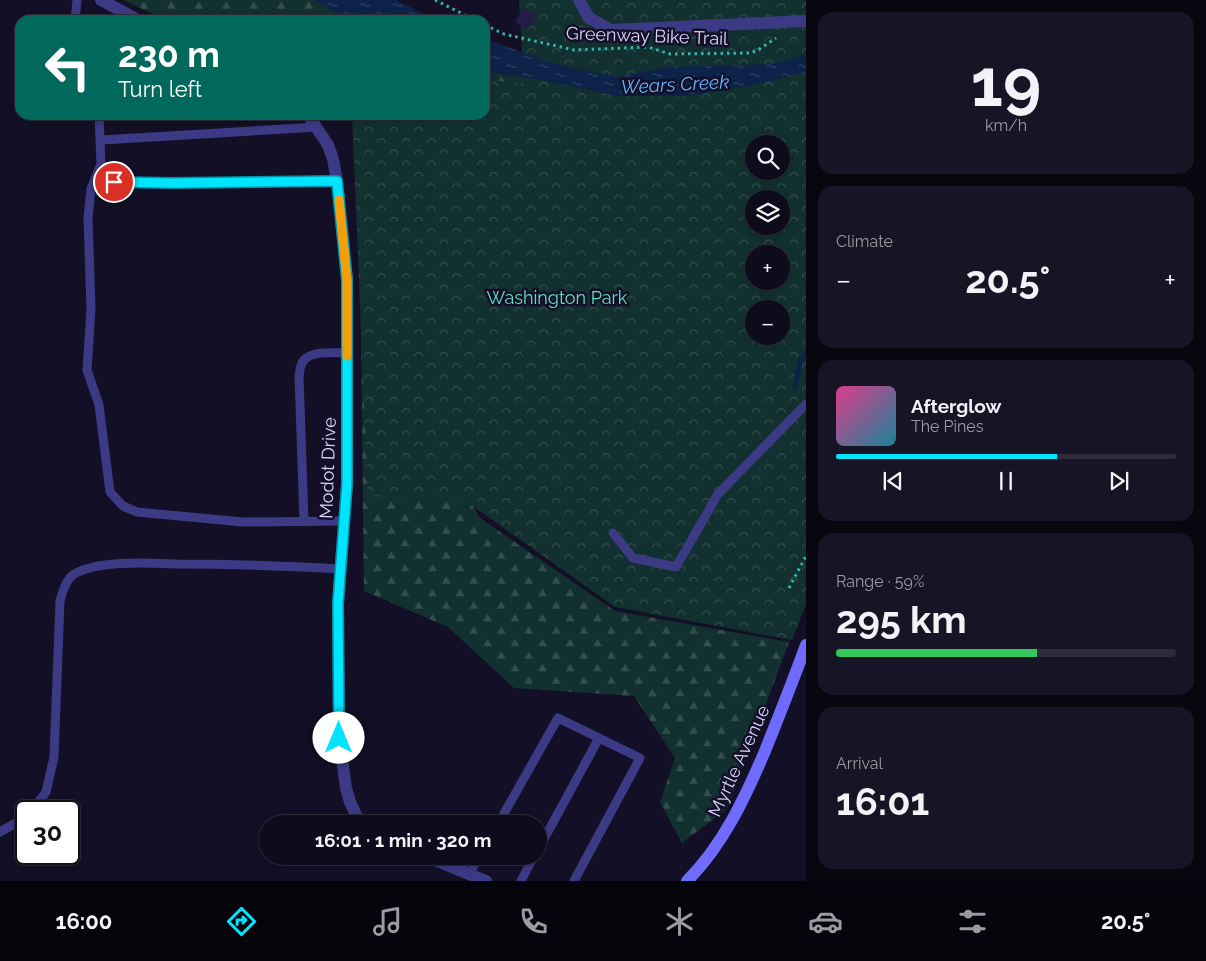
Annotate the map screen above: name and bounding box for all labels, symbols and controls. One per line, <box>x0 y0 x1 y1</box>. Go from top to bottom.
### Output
street label: Greenway Bike Trail <box>566 22 728 49</box>
text: 230 m <box>118 34 220 75</box>
icon: left <box>35 35 100 100</box>
text: 19 <box>971 45 1041 121</box>
water label: Wears Creek <box>620 70 730 98</box>
text: Turn left <box>118 76 202 102</box>
text: km/h <box>985 116 1027 135</box>
map controls <box>745 135 790 345</box>
button: search <box>745 135 790 180</box>
pin <box>93 161 135 203</box>
icon: arrive <box>100 168 128 196</box>
button: layers <box>745 190 790 235</box>
text: Climate <box>836 232 893 251</box>
button: + <box>745 245 790 290</box>
text: 20.5° <box>965 257 1050 302</box>
text: − <box>836 264 851 297</box>
text: + <box>1164 264 1176 297</box>
park label: Washington Park <box>487 287 628 308</box>
button: − <box>745 300 790 345</box>
text: Afterglow <box>911 395 1001 417</box>
street label: Modot Drive <box>315 416 340 519</box>
text: The Pines <box>911 417 983 436</box>
icon: previous <box>879 467 907 495</box>
icon: pause <box>992 467 1020 495</box>
icon: next <box>1105 467 1133 495</box>
text: Range · 59% <box>836 572 924 591</box>
text: 295 km <box>836 597 967 642</box>
street label: Myrtle Avenue <box>704 701 774 820</box>
position arrow <box>312 711 364 763</box>
text: Arrival <box>836 754 883 773</box>
text: 16:01 <box>836 779 929 824</box>
speed limit sign: 30 <box>15 800 80 865</box>
text: 16:01 · 1 min · 320 m <box>315 829 491 851</box>
icon: directions <box>224 904 259 939</box>
icon: music <box>370 904 405 939</box>
icon: phone <box>516 904 551 939</box>
icon: climate <box>662 904 697 939</box>
icon: car <box>808 904 843 939</box>
icon: filters <box>955 904 990 939</box>
text: 16:00 <box>56 908 112 934</box>
text: 20.5° <box>1101 908 1150 934</box>

